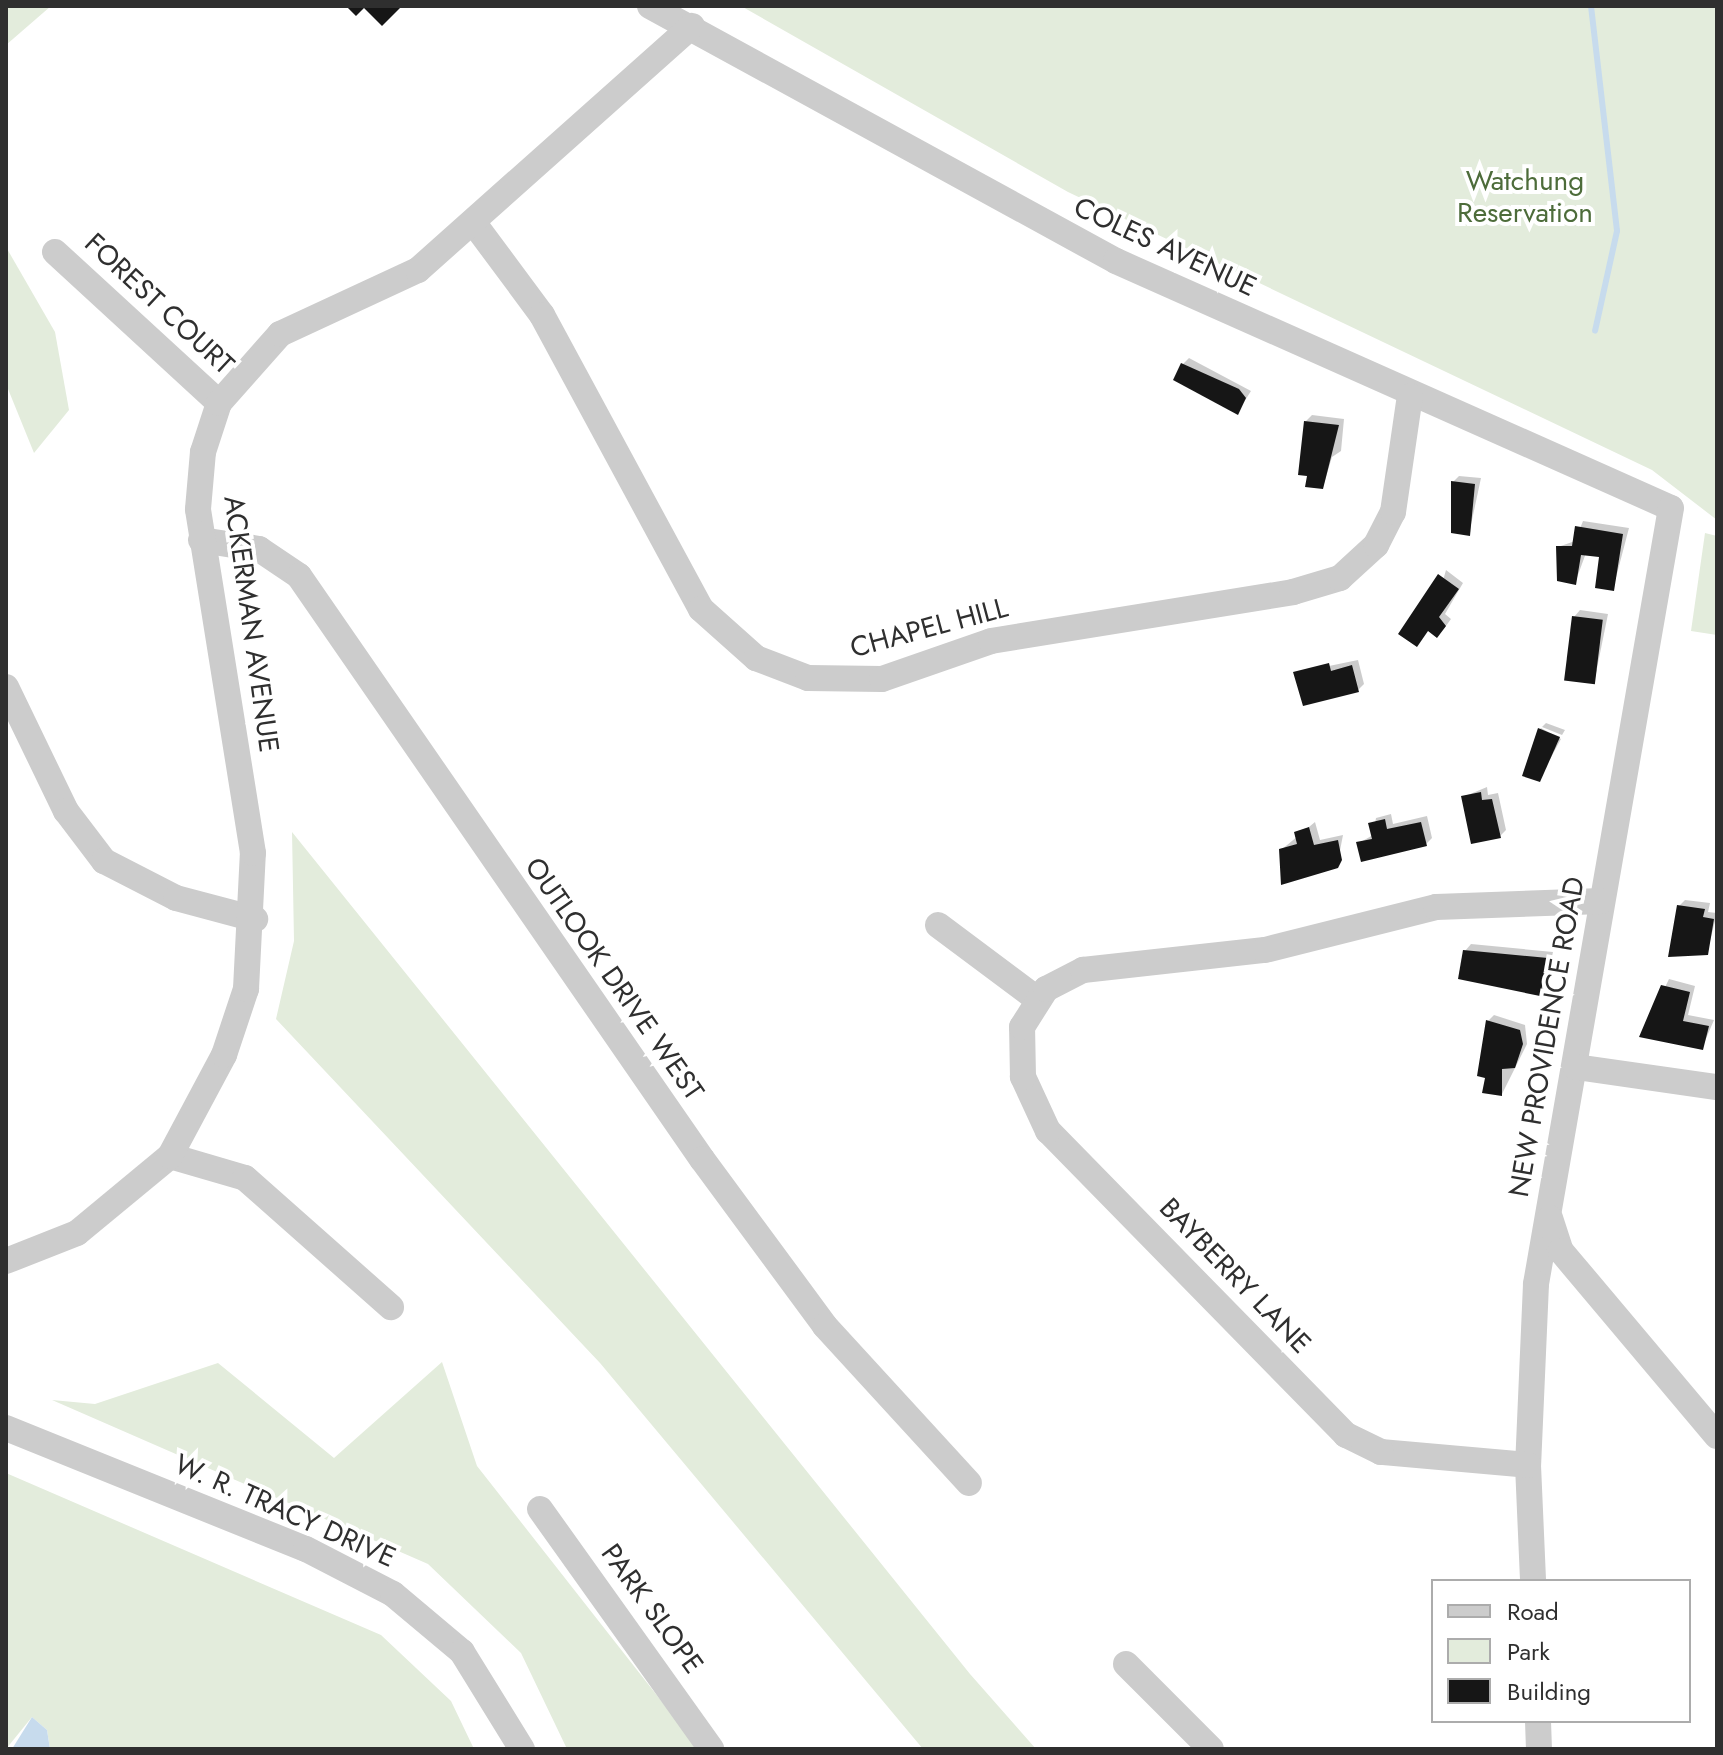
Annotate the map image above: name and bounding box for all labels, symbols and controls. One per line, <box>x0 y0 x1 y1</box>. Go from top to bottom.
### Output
park label: Watchung Reservation <box>1457 164 1593 230</box>
street label: COLES AVENUE <box>1069 190 1261 304</box>
street label: FOREST COURT <box>78 226 240 382</box>
street label: ACKERMAN AVENUE <box>216 493 286 755</box>
street label: CHAPEL HILL <box>847 591 1011 665</box>
street label: OUTLOOK DRIVE WEST <box>518 851 710 1107</box>
street label: NEW PROVIDENCE ROAD <box>1502 874 1592 1200</box>
street label: BAYBERRY LANE <box>1152 1191 1318 1361</box>
street label: W. R. TRACY DRIVE <box>169 1447 401 1575</box>
street label: PARK SLOPE <box>594 1538 710 1680</box>
legend <box>1431 1579 1691 1723</box>
text: Road <box>1507 1594 1559 1629</box>
text: Park <box>1507 1634 1550 1669</box>
text: Building <box>1507 1674 1591 1709</box>

